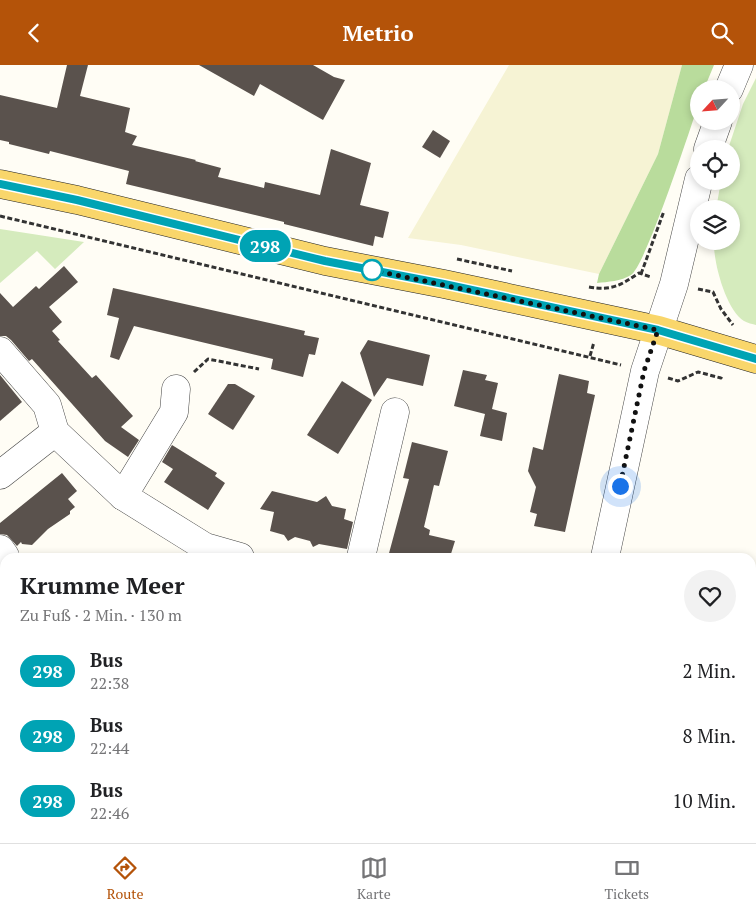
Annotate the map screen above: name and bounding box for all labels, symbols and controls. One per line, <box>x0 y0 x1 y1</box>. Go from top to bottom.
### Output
text: Metrio <box>343 18 413 47</box>
icon: back <box>20 19 48 47</box>
icon: search <box>708 19 736 47</box>
north arrow <box>690 80 740 130</box>
map controls <box>690 80 740 250</box>
button: locate <box>690 140 740 190</box>
button: layers <box>690 200 740 250</box>
line badge: 298 <box>236 230 294 262</box>
text: 298 <box>250 234 280 258</box>
unlabelled marker <box>361 259 383 281</box>
your location <box>608 474 633 499</box>
text: Krumme Meer <box>20 569 184 601</box>
button: heart <box>684 570 736 622</box>
text: Zu Fuß · 2 Min. · 130 m <box>20 604 182 626</box>
text: Bus <box>90 647 123 672</box>
text: 2 Min. <box>682 658 736 683</box>
text: 298 <box>32 659 63 683</box>
text: 22:38 <box>90 672 129 694</box>
text: Bus <box>90 712 123 737</box>
text: 8 Min. <box>682 723 736 748</box>
text: 298 <box>32 724 63 748</box>
text: 22:44 <box>90 737 129 759</box>
text: Bus <box>90 777 123 802</box>
text: 10 Min. <box>672 788 736 813</box>
text: 298 <box>32 789 63 813</box>
text: 22:46 <box>90 802 129 824</box>
tab: Route <box>107 854 143 903</box>
tab: Karte <box>357 854 391 903</box>
tab: Tickets <box>604 854 649 903</box>

